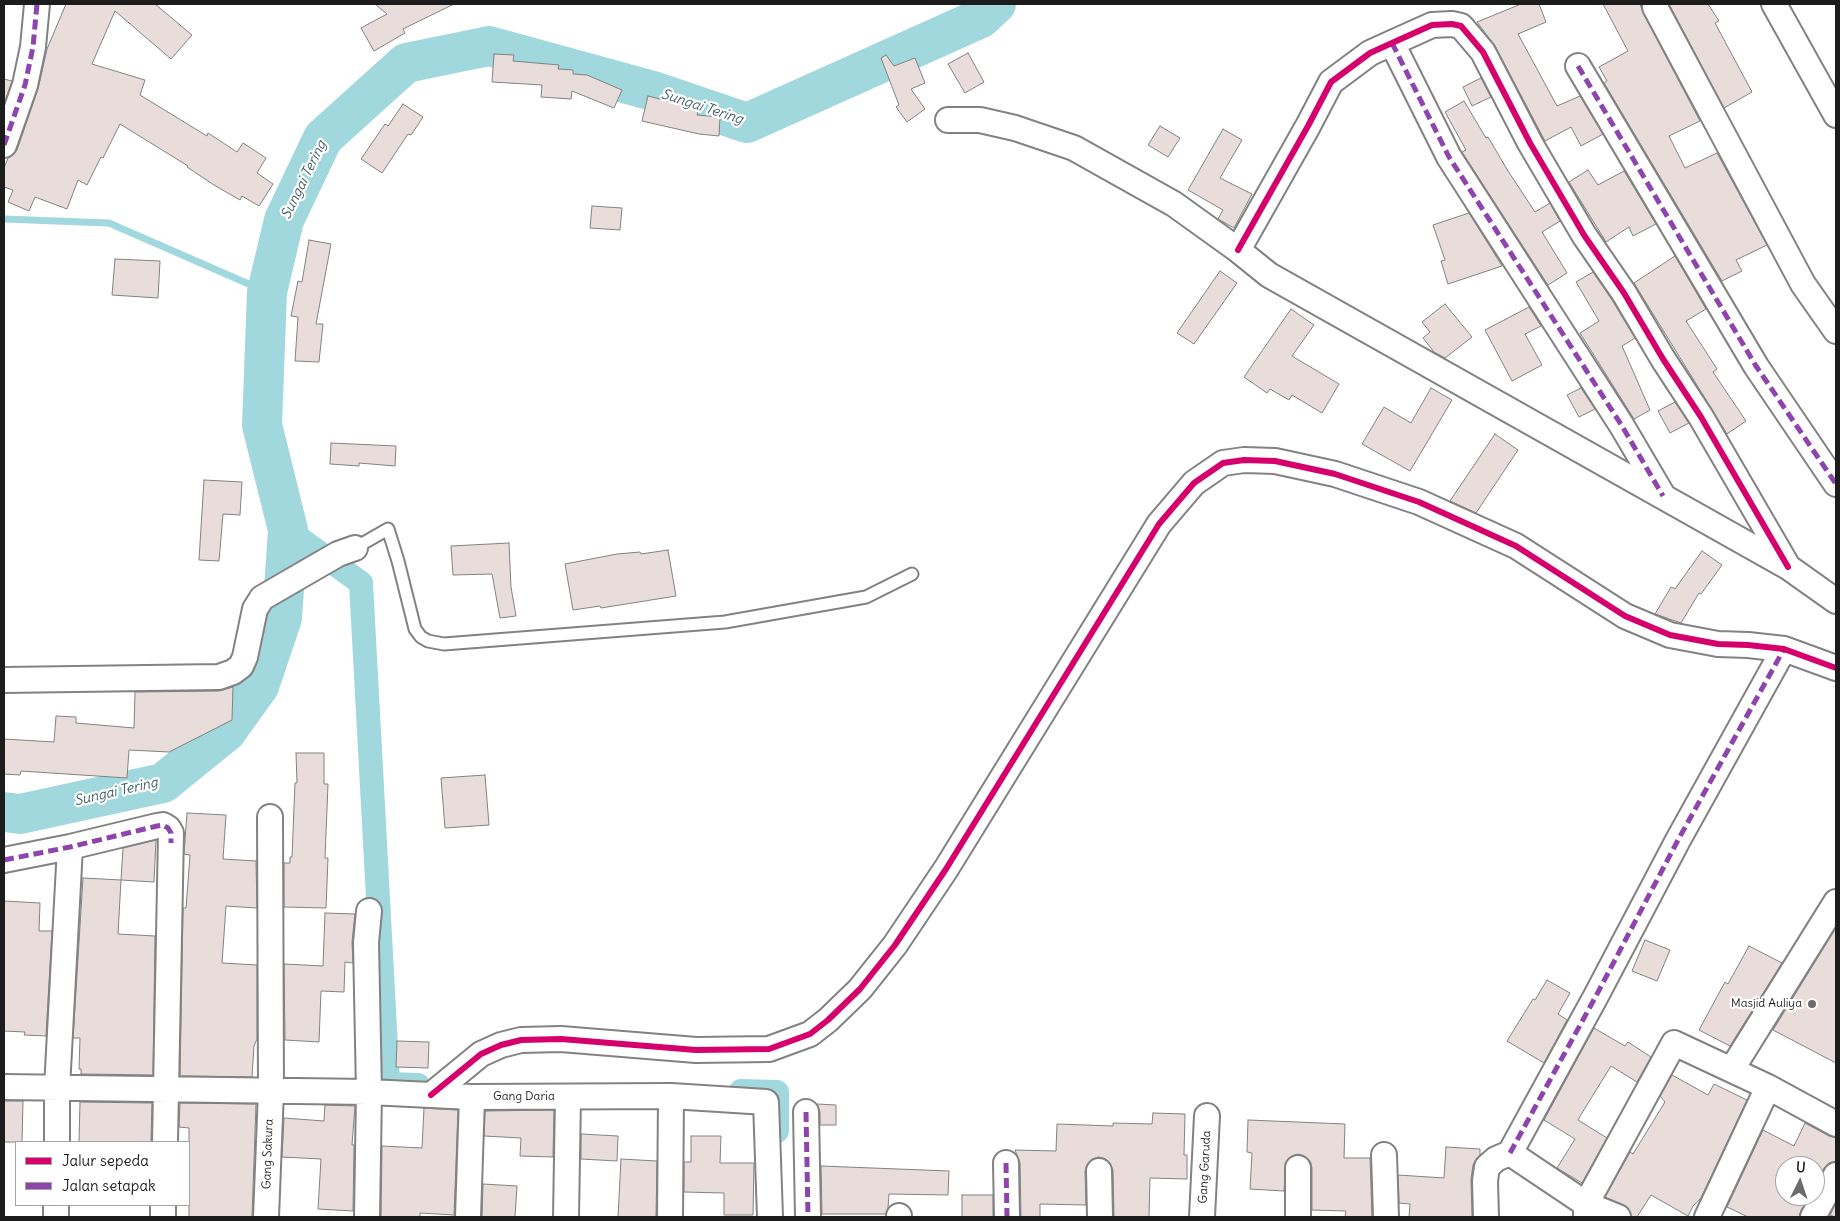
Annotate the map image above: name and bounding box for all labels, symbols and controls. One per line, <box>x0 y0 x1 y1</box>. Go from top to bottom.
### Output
water label: Sungai Tering <box>659 86 745 128</box>
water label: Sungai Tering <box>278 138 330 222</box>
water label: Sungai Tering <box>73 774 159 810</box>
place label: Masjid Auliya <box>1731 997 1802 1011</box>
marker: Masjid Auliya <box>1806 998 1818 1010</box>
street label: Gang Daria <box>493 1090 555 1104</box>
street label: Gang Sakura <box>260 1119 276 1189</box>
street label: Gang Garuda <box>1196 1130 1214 1204</box>
legend <box>15 1141 190 1206</box>
text: Jalur sepeda <box>62 1151 149 1170</box>
north arrow <box>1775 1156 1825 1206</box>
text: U <box>1796 1158 1806 1176</box>
text: Jalan setapak <box>62 1176 156 1195</box>

